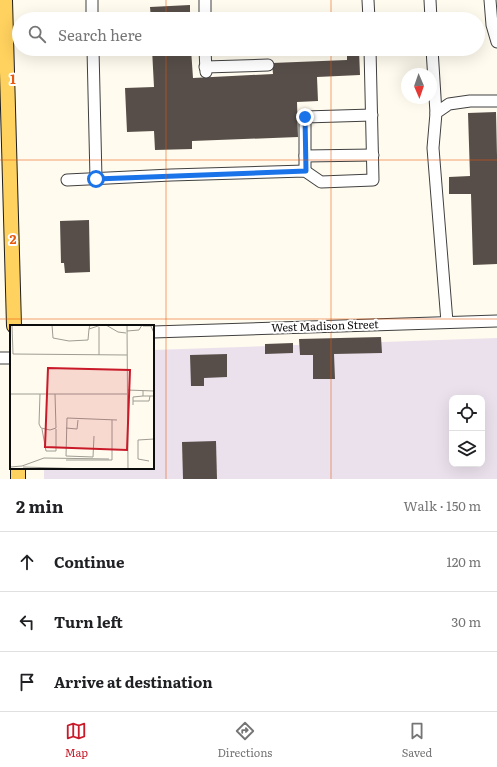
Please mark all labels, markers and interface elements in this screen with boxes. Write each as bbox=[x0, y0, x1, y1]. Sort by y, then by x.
search box bbox=[12, 12, 485, 56]
icon: search bbox=[26, 23, 48, 45]
text: Search here bbox=[58, 23, 142, 46]
north arrow bbox=[401, 68, 437, 104]
text: 1 bbox=[10, 69, 16, 88]
route end bbox=[296, 108, 314, 126]
route start bbox=[87, 170, 105, 188]
text: 2 bbox=[10, 229, 17, 248]
street label: West Madison Street bbox=[271, 315, 379, 335]
inset map bbox=[10, 325, 154, 469]
map controls bbox=[449, 395, 485, 467]
button: locate bbox=[449, 395, 485, 431]
button: layers bbox=[449, 431, 485, 467]
text: 2 min bbox=[16, 493, 64, 518]
text: Walk · 150 m bbox=[404, 496, 481, 515]
text: Continue bbox=[54, 550, 124, 573]
icon: ahead bbox=[16, 551, 38, 573]
text: 120 m bbox=[446, 552, 481, 571]
text: Turn left bbox=[54, 610, 123, 633]
icon: left bbox=[16, 611, 38, 633]
text: 30 m bbox=[451, 612, 481, 631]
text: Arrive at destination bbox=[54, 670, 213, 693]
icon: arrive bbox=[16, 671, 38, 693]
tab: Map bbox=[65, 720, 88, 760]
tab: Directions bbox=[217, 720, 272, 760]
tab: Saved bbox=[402, 720, 432, 760]

